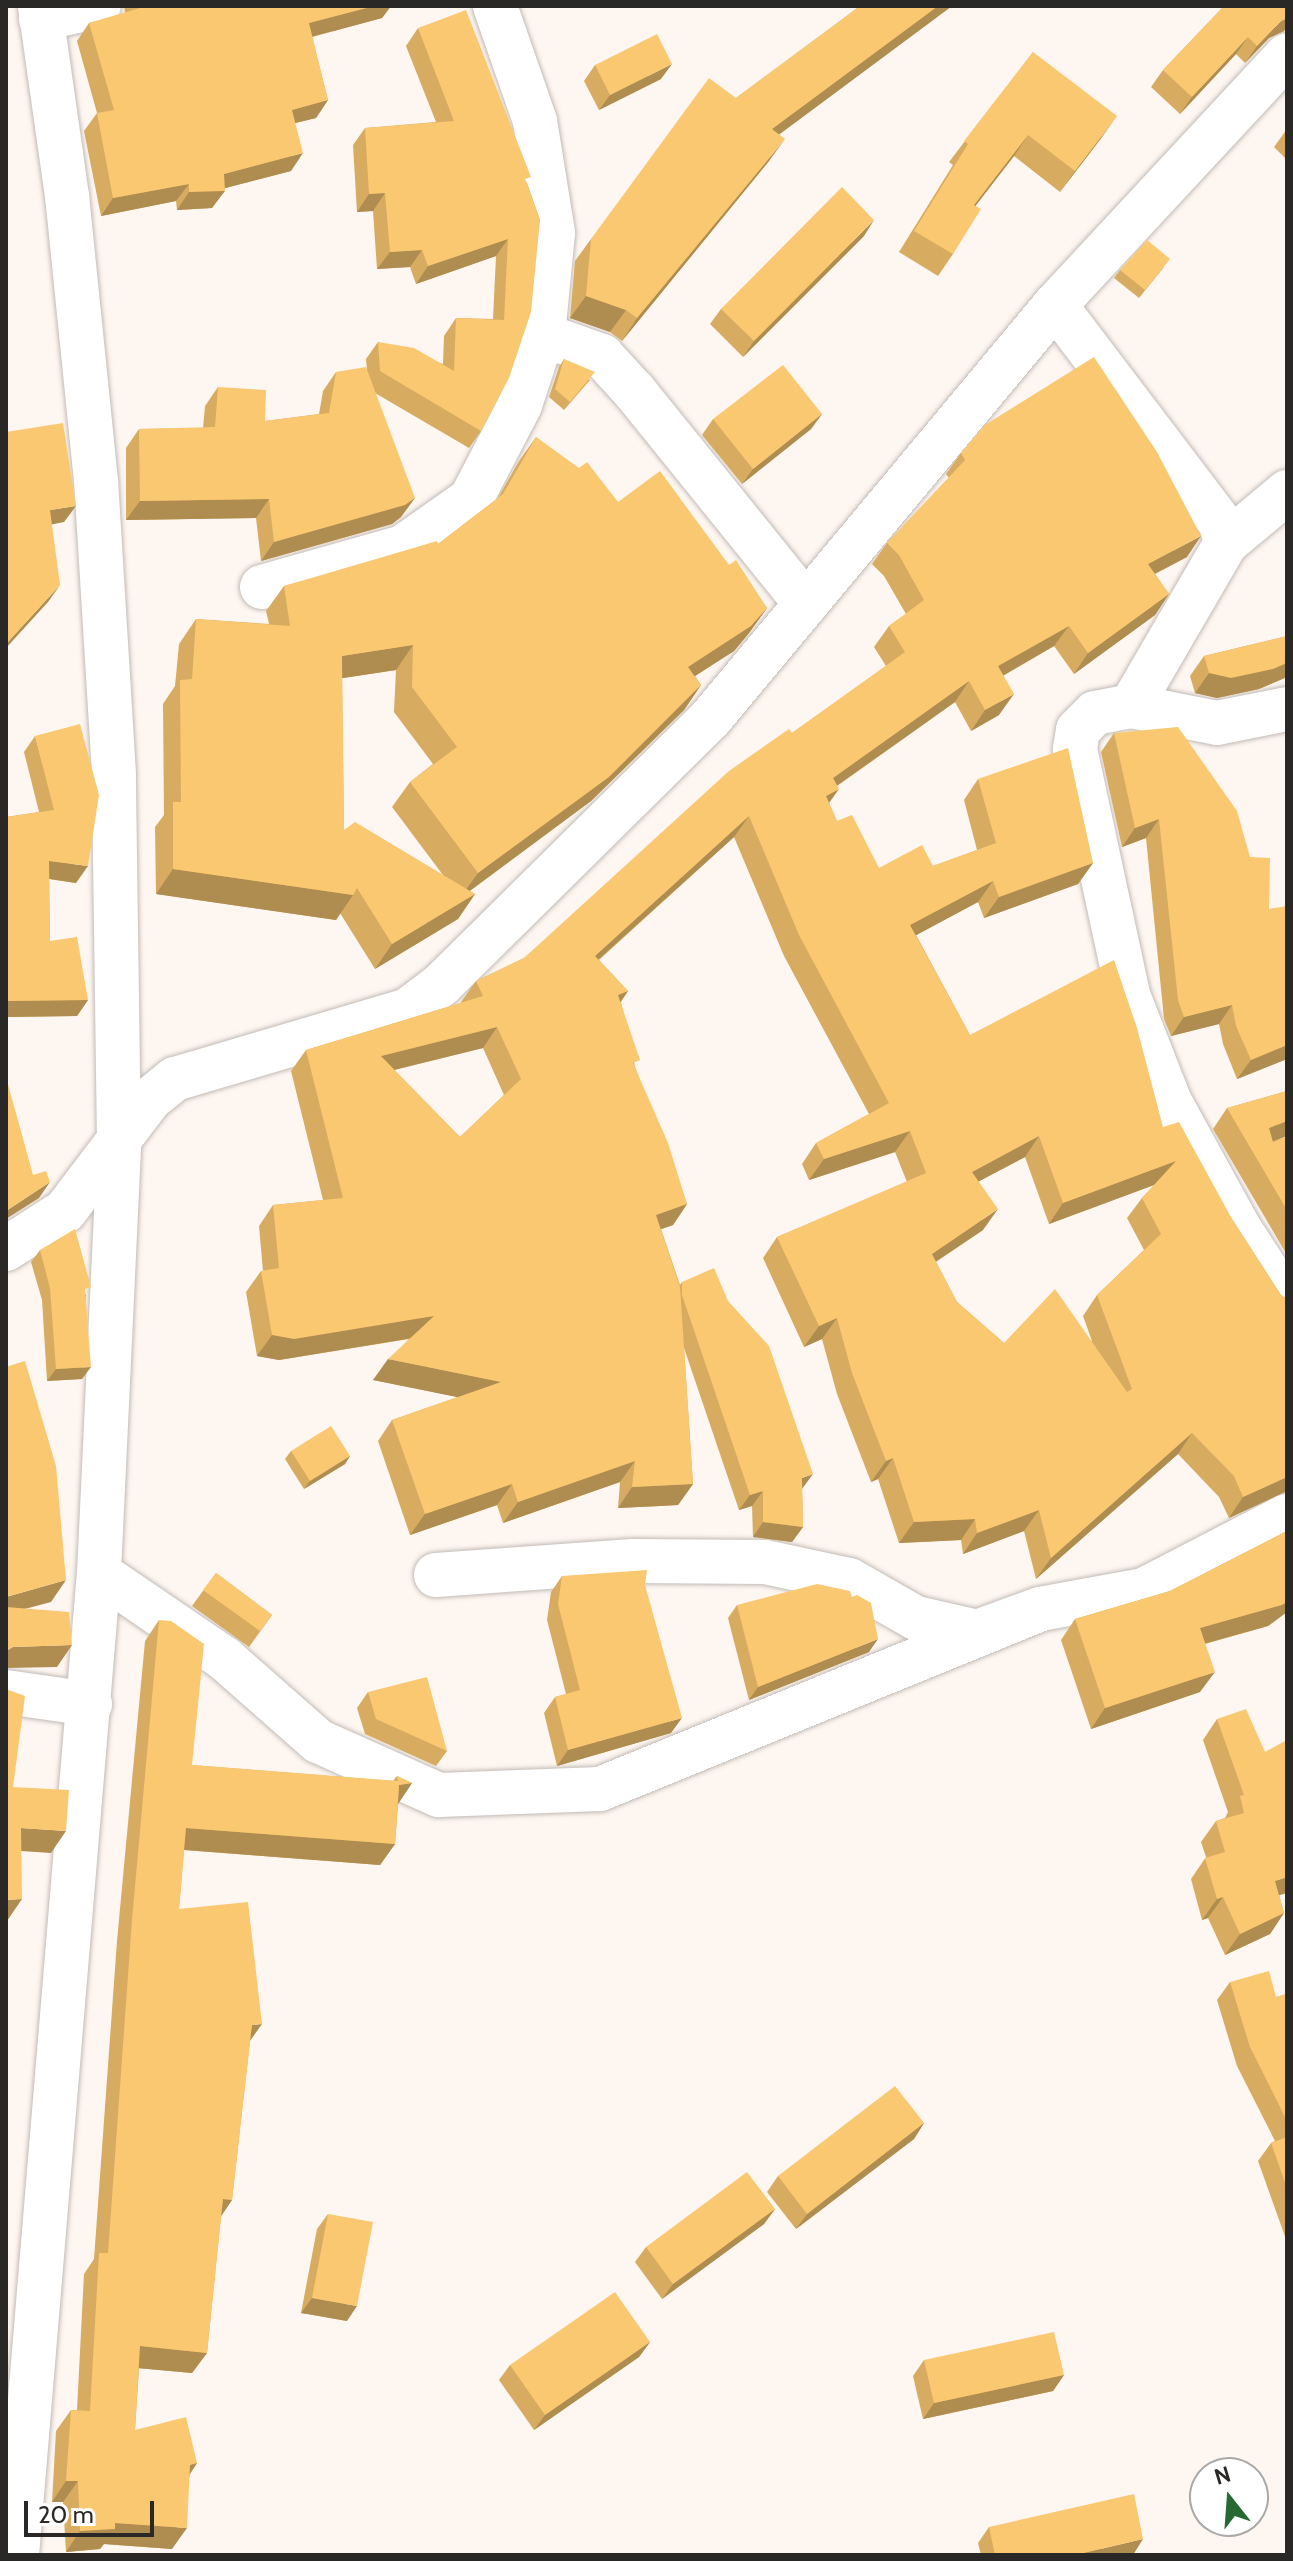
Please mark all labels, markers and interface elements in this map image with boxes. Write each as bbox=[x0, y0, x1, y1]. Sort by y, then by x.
north arrow bbox=[1189, 2457, 1269, 2537]
text: N bbox=[1211, 2460, 1234, 2491]
scale bar bbox=[28, 2485, 158, 2535]
text: 20 m bbox=[38, 2500, 94, 2529]

